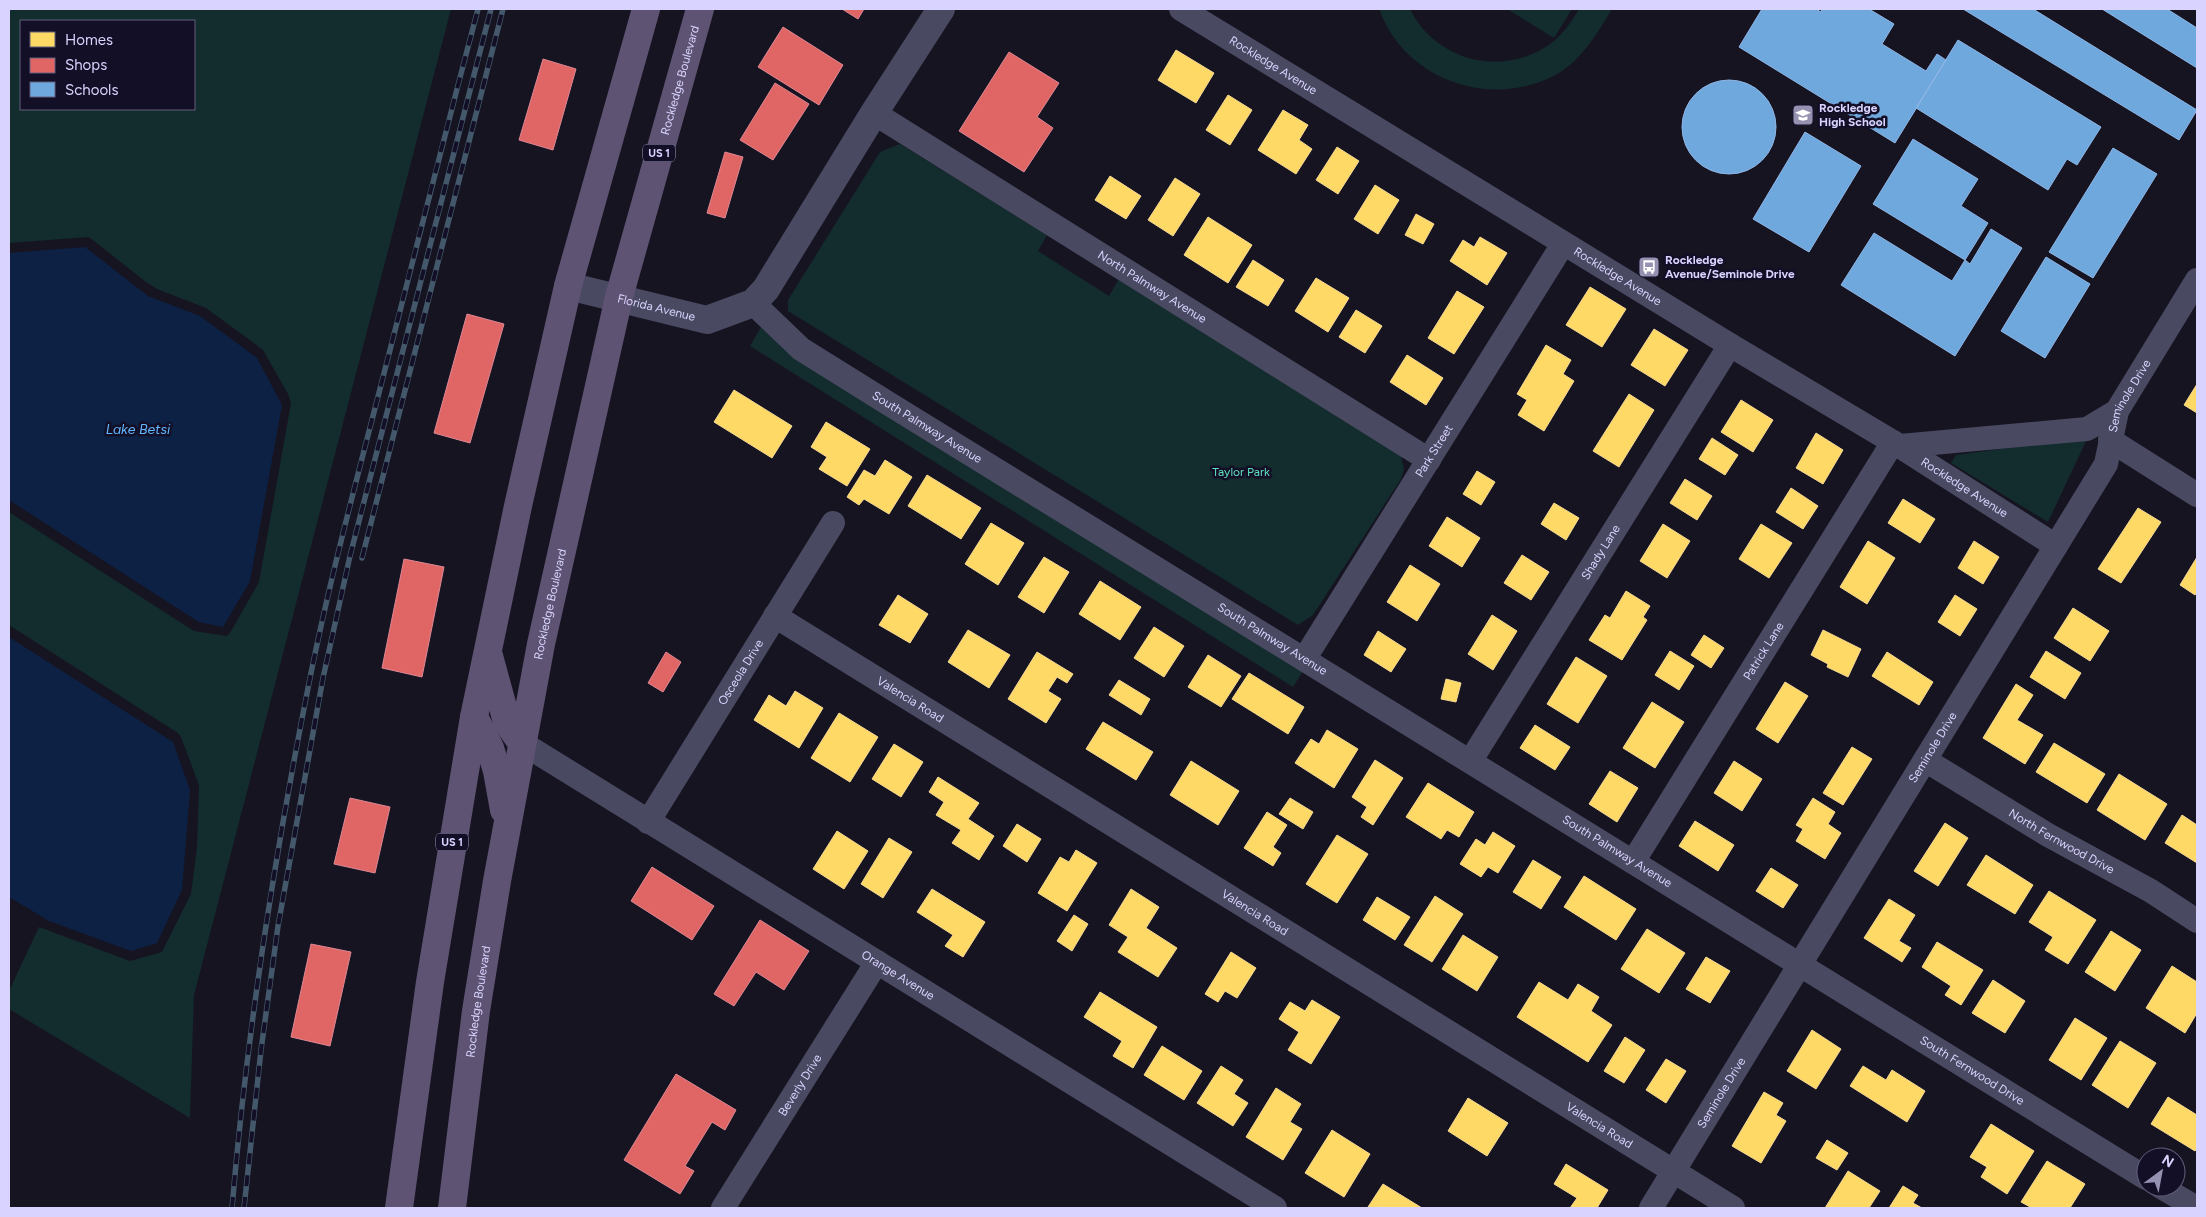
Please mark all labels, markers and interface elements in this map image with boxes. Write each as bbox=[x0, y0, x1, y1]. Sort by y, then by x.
legend bbox=[20, 20, 195, 110]
street label: Rockledge Boulevard bbox=[658, 24, 702, 137]
text: Homes bbox=[65, 31, 113, 49]
street label: Rockledge Avenue bbox=[1227, 33, 1320, 98]
text: Shops bbox=[65, 56, 107, 74]
text: Schools bbox=[65, 81, 118, 99]
place label: Rockledge High School bbox=[1819, 101, 1886, 129]
school or university icon: Rockledge High School bbox=[1791, 103, 1815, 127]
road number: US 1 bbox=[643, 144, 675, 162]
street label: Rockledge Avenue bbox=[1571, 244, 1664, 309]
street label: North Palmway Avenue bbox=[1095, 248, 1209, 326]
place label: Rockledge Avenue/Seminole Drive bbox=[1665, 253, 1795, 281]
bus stop icon: Rockledge Avenue/Seminole Drive bbox=[1637, 255, 1661, 279]
street label: Florida Avenue bbox=[616, 291, 697, 324]
street label: Seminole Drive bbox=[2106, 357, 2154, 434]
street label: South Palmway Avenue bbox=[870, 388, 985, 466]
water label: Lake Betsi bbox=[106, 421, 171, 438]
street label: Park Street bbox=[1412, 422, 1456, 480]
street label: Rockledge Avenue bbox=[1918, 455, 2011, 521]
park label: Taylor Park bbox=[1212, 465, 1270, 479]
street label: Shady Lane bbox=[1578, 522, 1623, 582]
street label: Rockledge Boulevard bbox=[531, 548, 569, 661]
street label: South Palmway Avenue bbox=[1215, 600, 1330, 678]
street label: Patrick Lane bbox=[1740, 619, 1787, 683]
street label: Osceola Drive bbox=[715, 637, 766, 708]
street label: Valencia Road bbox=[874, 674, 946, 725]
street label: Seminole Drive bbox=[1906, 709, 1960, 785]
street label: North Fernwood Drive bbox=[2006, 806, 2117, 877]
street label: South Palmway Avenue bbox=[1560, 812, 1675, 891]
road number: US 1 bbox=[436, 834, 468, 850]
street label: Valencia Road bbox=[1219, 887, 1291, 938]
street label: Rockledge Boulevard bbox=[463, 945, 493, 1058]
street label: Orange Avenue bbox=[859, 947, 938, 1003]
street label: South Fernwood Drive bbox=[1917, 1033, 2027, 1108]
street label: Beverly Drive bbox=[775, 1051, 825, 1119]
street label: Seminole Drive bbox=[1694, 1054, 1749, 1131]
street label: Valencia Road bbox=[1563, 1099, 1635, 1151]
north arrow bbox=[2136, 1147, 2186, 1197]
text: N bbox=[2159, 1151, 2177, 1171]

